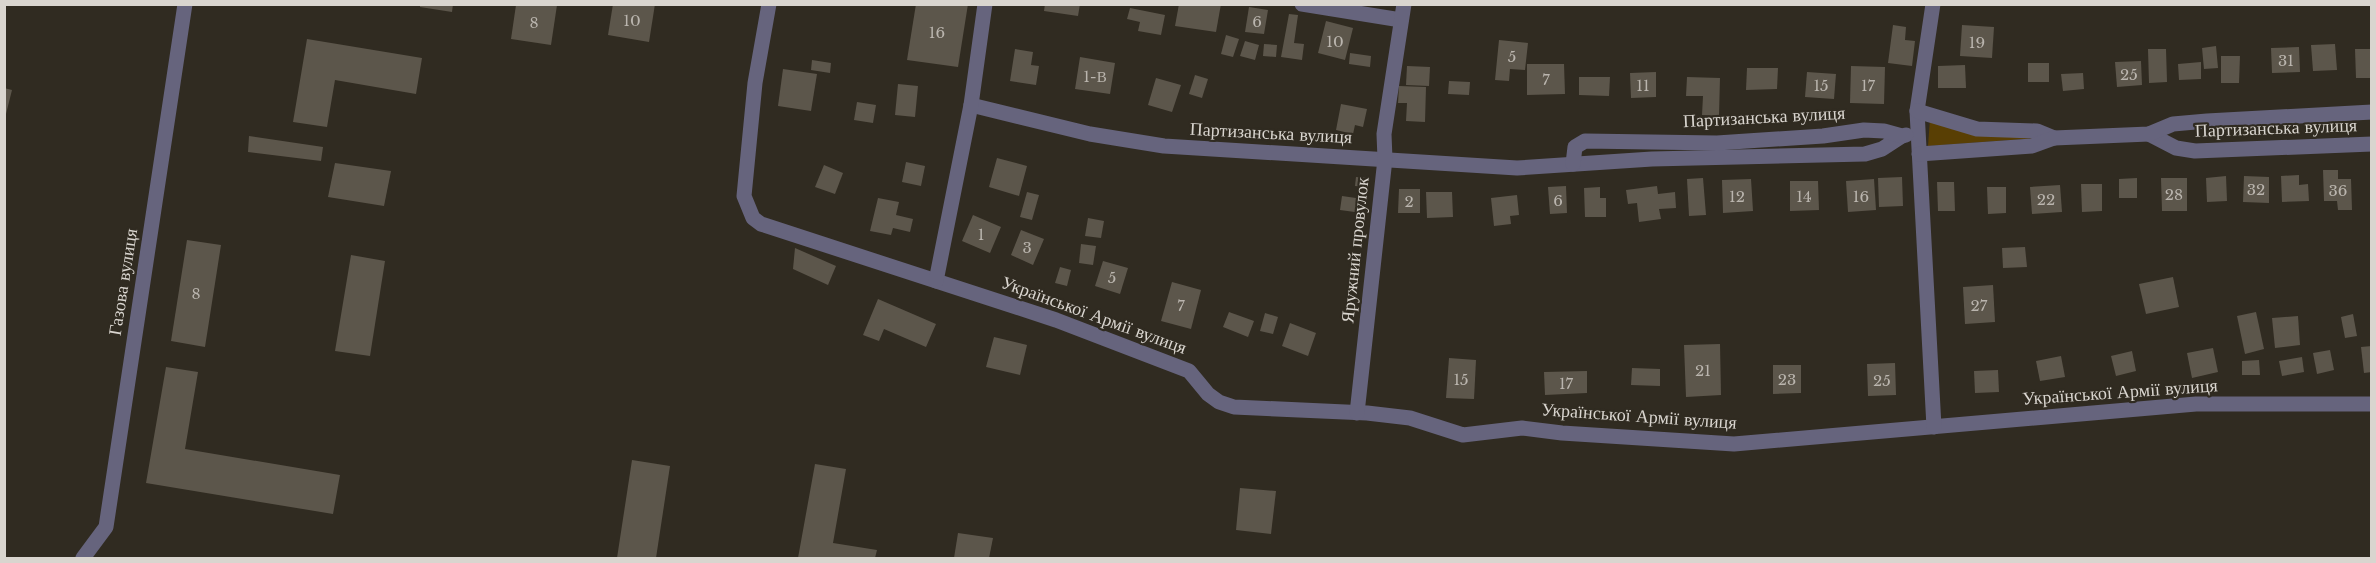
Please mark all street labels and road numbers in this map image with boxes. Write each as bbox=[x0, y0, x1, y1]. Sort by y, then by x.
street label: Партизанська вулиця bbox=[1682, 102, 1846, 132]
street label: Партизанська вулиця bbox=[2194, 114, 2358, 142]
street label: Партизанська вулиця bbox=[1189, 118, 1353, 148]
street label: Яружний провулок bbox=[1336, 176, 1374, 324]
street label: Газова вулиця bbox=[104, 227, 142, 337]
street label: Української Армії вулиця bbox=[998, 271, 1190, 359]
street label: Української Армії вулиця bbox=[2022, 374, 2218, 410]
street label: Української Армії вулиця bbox=[1541, 398, 1737, 434]

